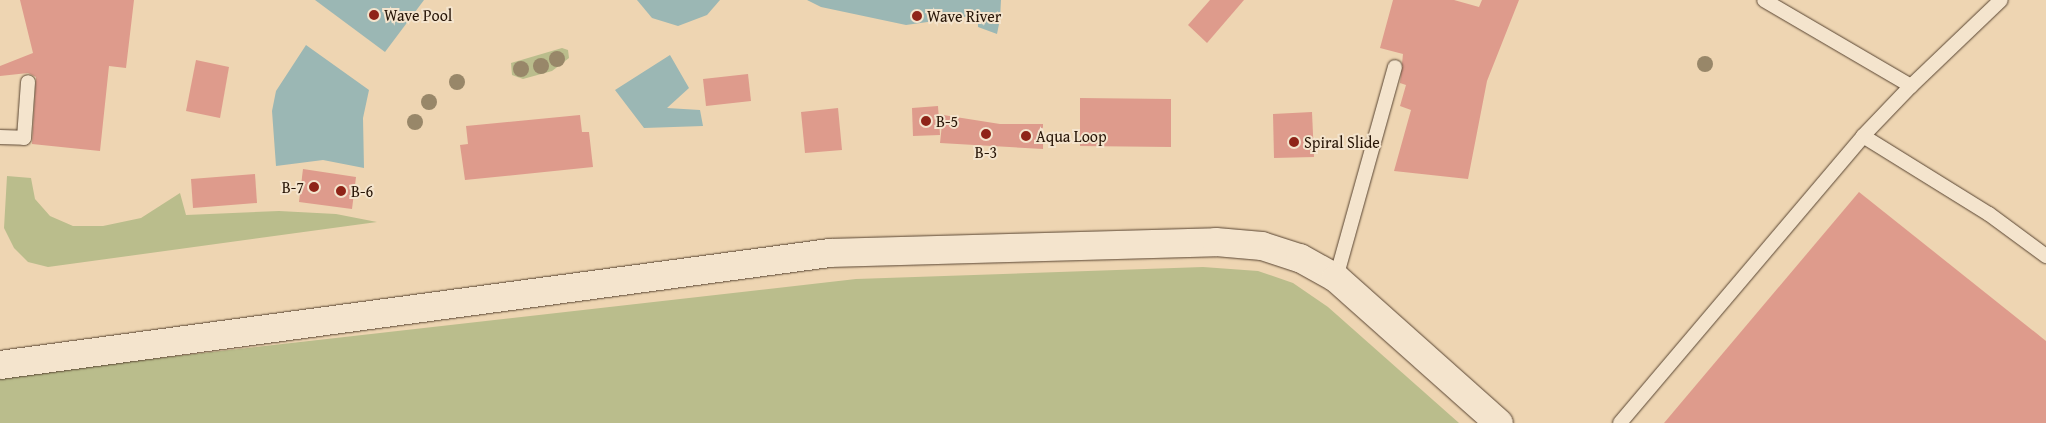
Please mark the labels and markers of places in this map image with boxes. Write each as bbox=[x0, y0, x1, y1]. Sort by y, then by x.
place label: Wave Pool bbox=[384, 5, 452, 25]
place label: Wave River bbox=[927, 6, 1001, 26]
marker: Wave Pool bbox=[368, 9, 380, 21]
marker: Wave River bbox=[911, 10, 923, 22]
place label: B-5 bbox=[936, 111, 958, 131]
marker: B-5 bbox=[920, 115, 932, 127]
place label: Aqua Loop bbox=[1036, 126, 1107, 146]
marker: B-3 bbox=[980, 128, 992, 140]
marker: Aqua Loop bbox=[1020, 130, 1032, 142]
place label: Spiral Slide bbox=[1304, 132, 1380, 152]
marker: Spiral Slide bbox=[1288, 136, 1300, 148]
place label: B-3 bbox=[975, 142, 997, 162]
place label: B-7 bbox=[282, 177, 304, 197]
marker: B-7 bbox=[308, 181, 320, 193]
place label: B-6 bbox=[351, 181, 373, 201]
marker: B-6 bbox=[335, 185, 347, 197]

